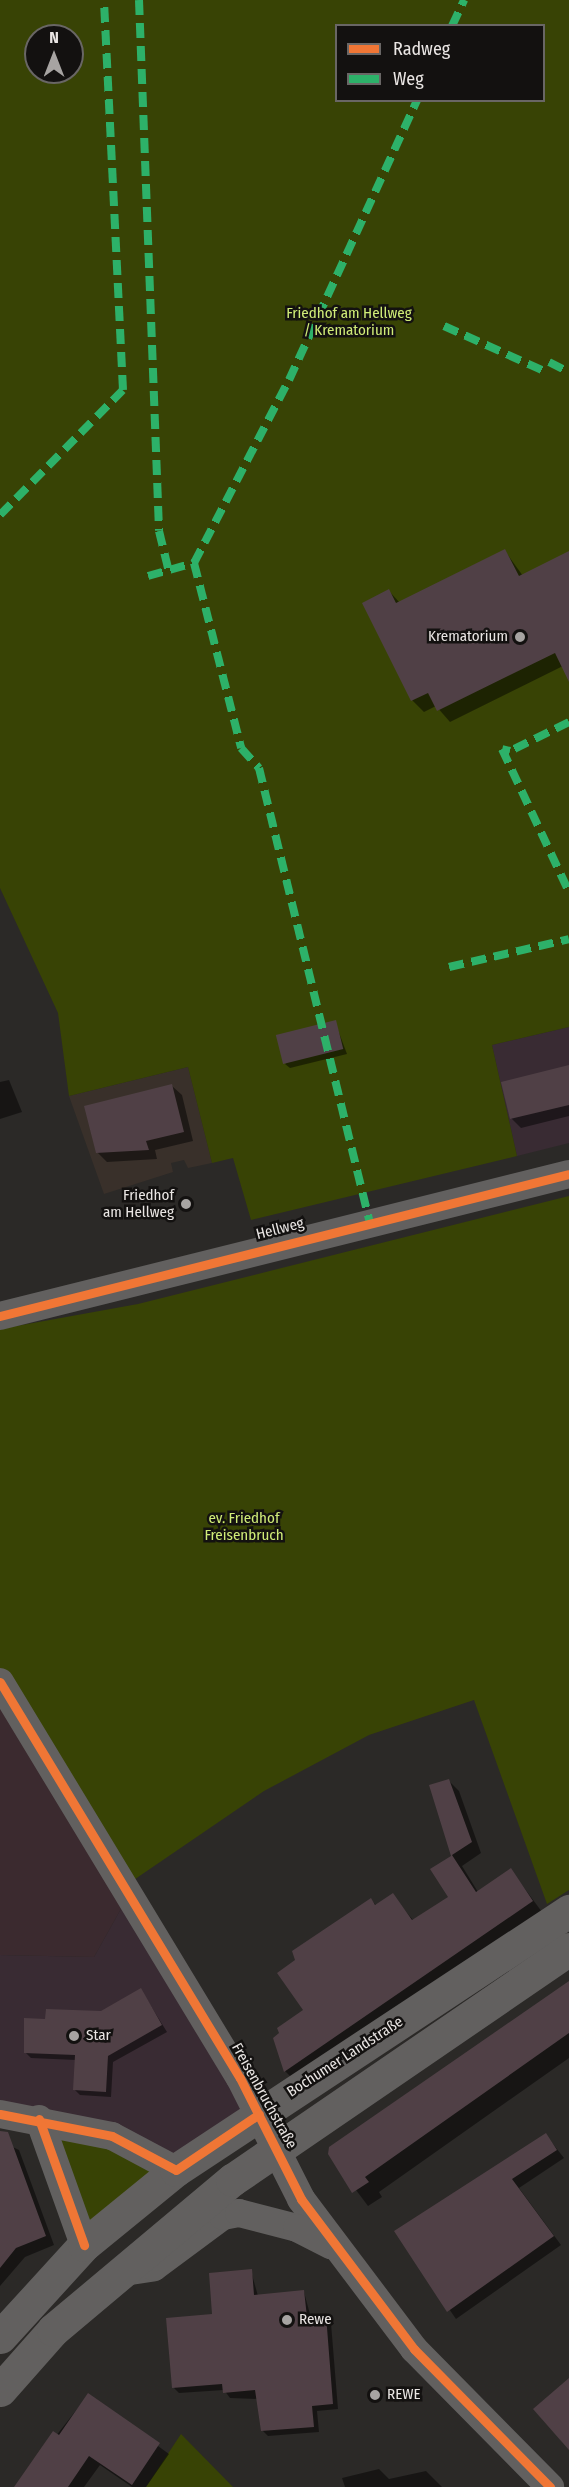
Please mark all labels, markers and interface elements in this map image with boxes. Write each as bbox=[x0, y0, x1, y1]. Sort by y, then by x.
north arrow bbox=[24, 24, 84, 84]
legend bbox=[335, 24, 545, 102]
text: N bbox=[49, 28, 59, 47]
text: Radweg bbox=[393, 38, 450, 60]
text: Weg bbox=[393, 68, 424, 90]
park label: Friedhof am Hellweg / Krematorium bbox=[286, 304, 412, 339]
place label: Krematorium bbox=[428, 628, 508, 646]
marker: Krematorium bbox=[513, 630, 527, 644]
place label: Friedhof am Hellweg bbox=[103, 1186, 174, 1221]
marker: Friedhof am Hellweg bbox=[179, 1197, 193, 1211]
street label: Hellweg bbox=[254, 1214, 306, 1244]
park label: ev. Friedhof Freisenbruch bbox=[204, 1509, 284, 1544]
street label: Bochumer Landstraße bbox=[284, 2013, 406, 2101]
place label: Star bbox=[86, 2027, 111, 2045]
marker: Star bbox=[67, 2029, 81, 2043]
street label: Freisenbruchstraße bbox=[228, 2040, 300, 2152]
place label: Rewe bbox=[299, 2311, 332, 2329]
marker: Rewe bbox=[280, 2313, 294, 2327]
place label: REWE bbox=[387, 2386, 420, 2404]
marker: REWE bbox=[368, 2388, 382, 2402]

